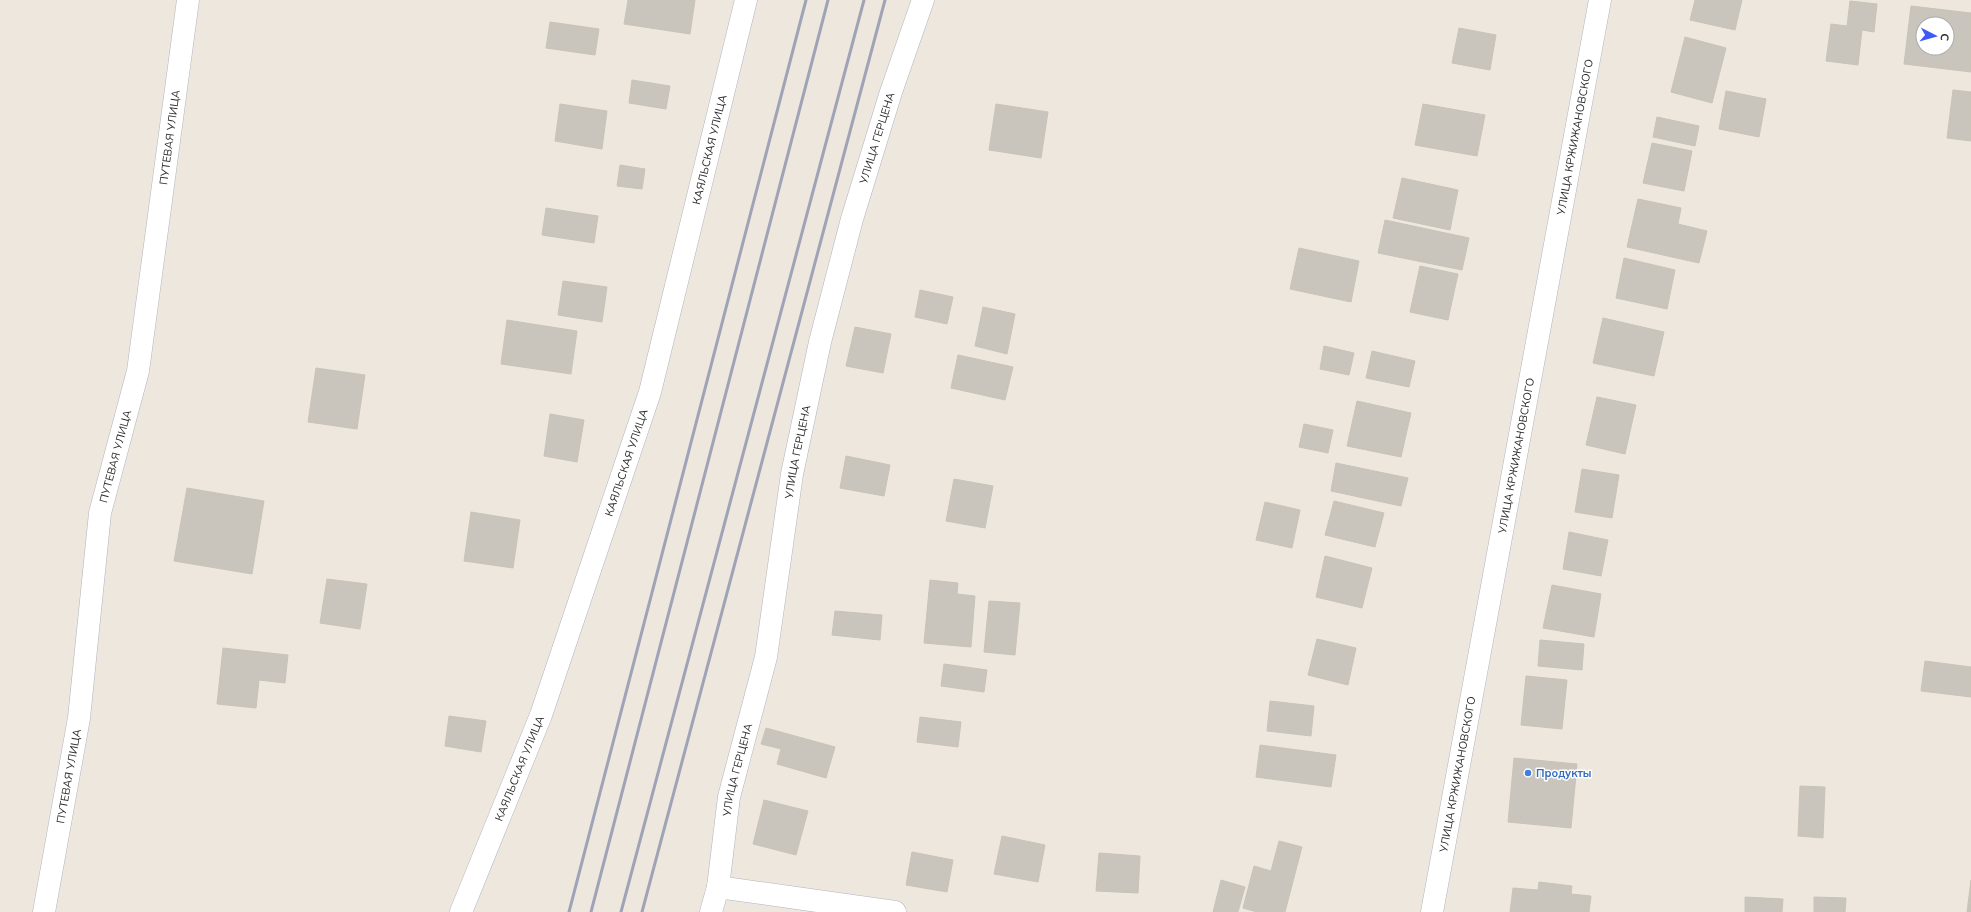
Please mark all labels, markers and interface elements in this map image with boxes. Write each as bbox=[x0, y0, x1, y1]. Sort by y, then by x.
north arrow bbox=[1915, 16, 1955, 56]
text: С bbox=[1938, 33, 1952, 42]
street label: УЛИЦА КРЖИЖАНОВСКОГО bbox=[1553, 58, 1596, 217]
street label: ПУТЕВАЯ УЛИЦА bbox=[156, 89, 183, 186]
street label: УЛИЦА ГЕРЦЕНА bbox=[856, 90, 898, 187]
street label: КАЯЛЬСКАЯ УЛИЦА bbox=[689, 93, 730, 206]
street label: УЛИЦА КРЖИЖАНОВСКОГО bbox=[1495, 377, 1537, 536]
street label: УЛИЦА ГЕРЦЕНА bbox=[781, 404, 813, 501]
street label: КАЯЛЬСКАЯ УЛИЦА bbox=[602, 407, 651, 518]
street label: ПУТЕВАЯ УЛИЦА bbox=[96, 408, 134, 504]
street label: УЛИЦА КРЖИЖАНОВСКОГО bbox=[1436, 695, 1479, 854]
street label: КАЯЛЬСКАЯ УЛИЦА bbox=[492, 714, 547, 823]
street label: УЛИЦА ГЕРЦЕНА bbox=[720, 722, 755, 818]
street label: ПУТЕВАЯ УЛИЦА bbox=[53, 728, 84, 824]
place label: Продукты bbox=[1536, 766, 1592, 780]
marker: Продукты bbox=[1523, 768, 1533, 778]

